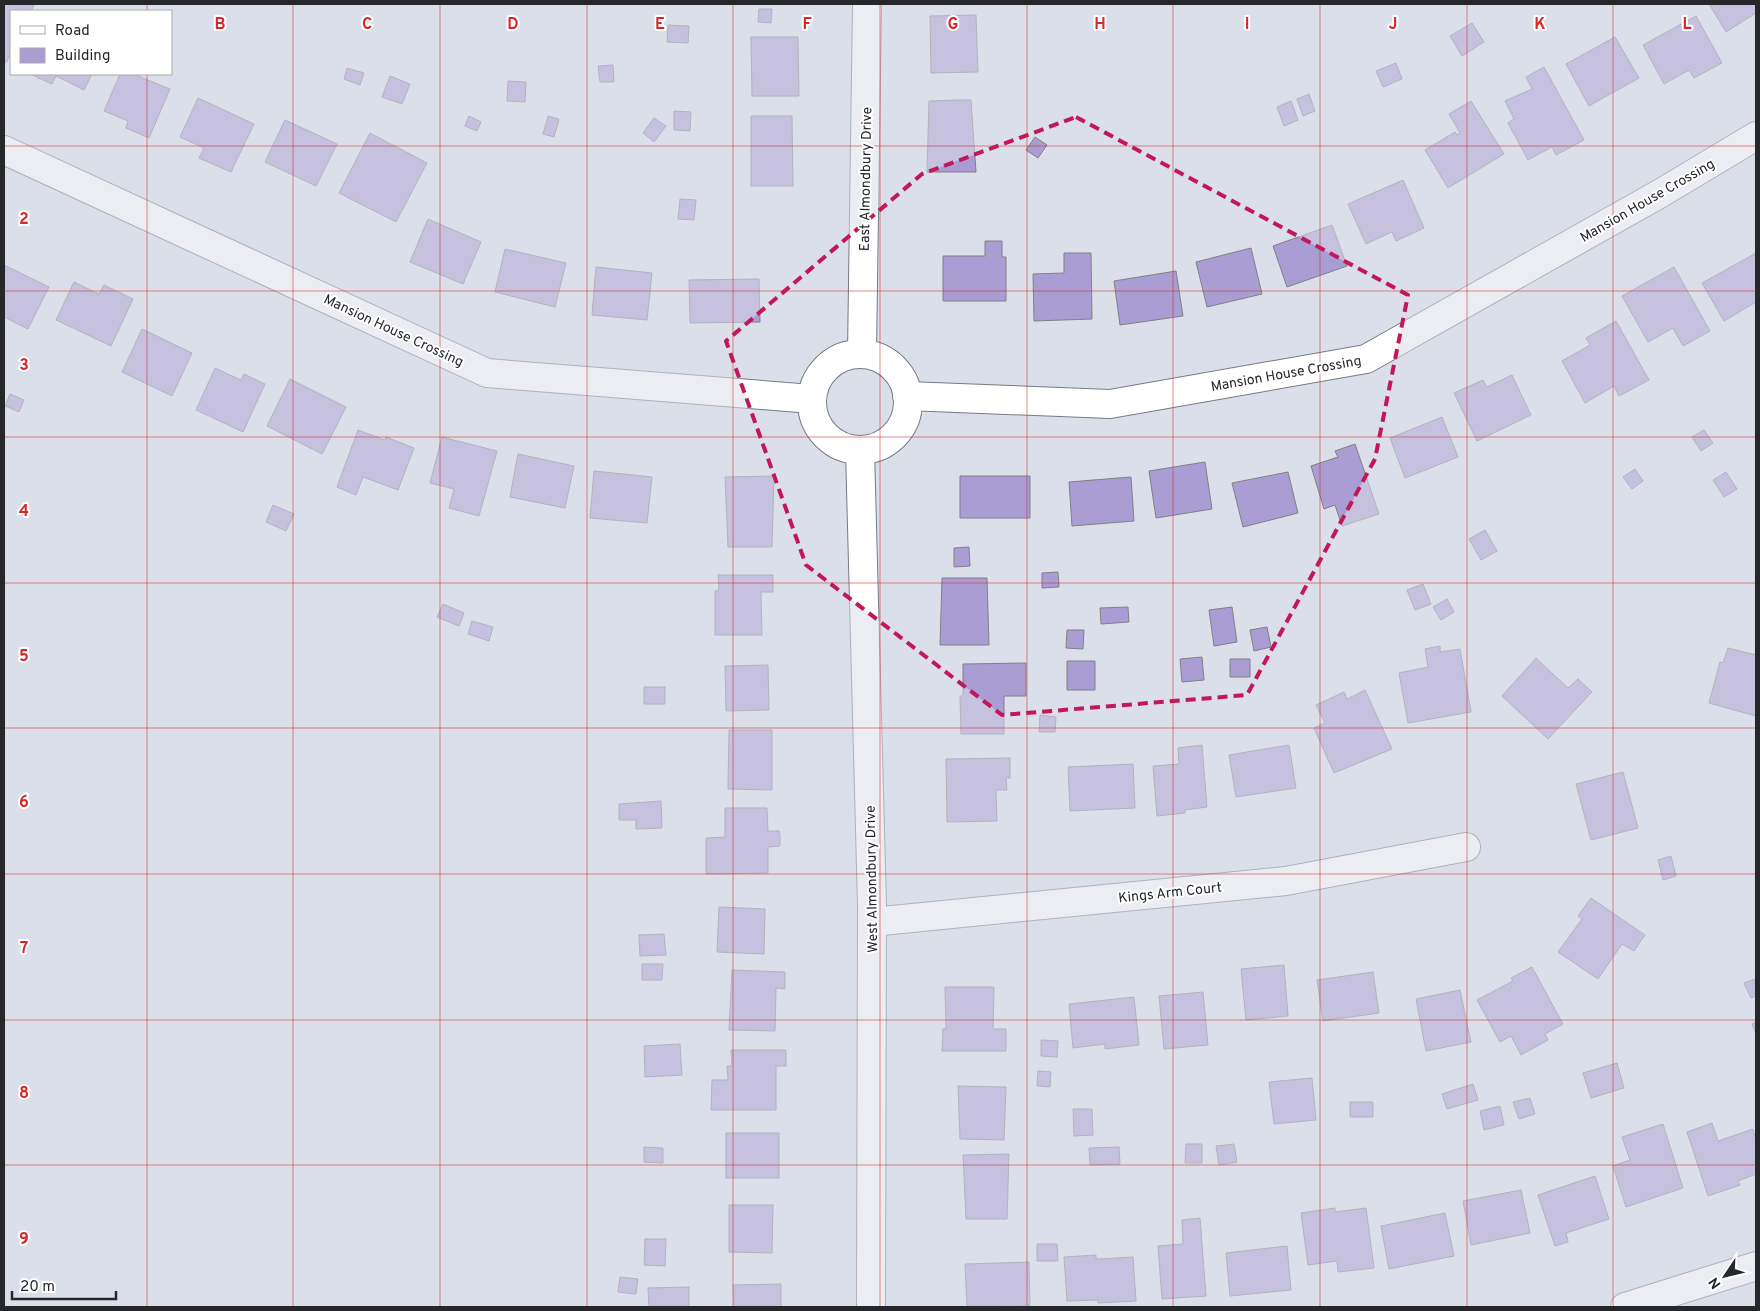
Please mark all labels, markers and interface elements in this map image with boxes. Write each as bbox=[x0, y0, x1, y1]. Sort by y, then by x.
legend bbox=[10, 10, 172, 75]
text: B bbox=[214, 15, 226, 35]
text: C bbox=[362, 15, 372, 35]
text: D bbox=[507, 15, 519, 35]
text: E bbox=[655, 15, 665, 35]
text: F bbox=[802, 15, 812, 35]
text: G bbox=[948, 15, 958, 35]
text: H bbox=[1094, 15, 1106, 35]
text: I bbox=[1245, 15, 1249, 35]
text: J bbox=[1389, 15, 1397, 35]
text: K bbox=[1534, 15, 1546, 35]
text: L bbox=[1682, 15, 1692, 35]
text: Road bbox=[55, 22, 90, 41]
text: Building bbox=[55, 47, 110, 66]
street label: East Almondbury Drive bbox=[857, 107, 876, 251]
street label: Mansion House Crossing bbox=[1577, 156, 1718, 247]
text: 2 bbox=[19, 210, 29, 230]
street label: Mansion House Crossing bbox=[321, 291, 466, 371]
street label: Mansion House Crossing bbox=[1210, 353, 1363, 396]
text: 3 bbox=[19, 356, 29, 376]
text: 4 bbox=[19, 502, 29, 522]
text: 5 bbox=[19, 647, 29, 667]
text: 6 bbox=[19, 793, 29, 813]
street label: West Almondbury Drive bbox=[863, 805, 882, 953]
street label: Kings Arm Court bbox=[1118, 880, 1223, 907]
text: 7 bbox=[20, 939, 28, 959]
text: 8 bbox=[19, 1084, 29, 1104]
text: 9 bbox=[19, 1230, 29, 1250]
north arrow bbox=[1700, 1251, 1750, 1301]
scale bar bbox=[12, 1268, 116, 1300]
text: N bbox=[1706, 1274, 1725, 1292]
text: 20 m bbox=[20, 1278, 55, 1297]

